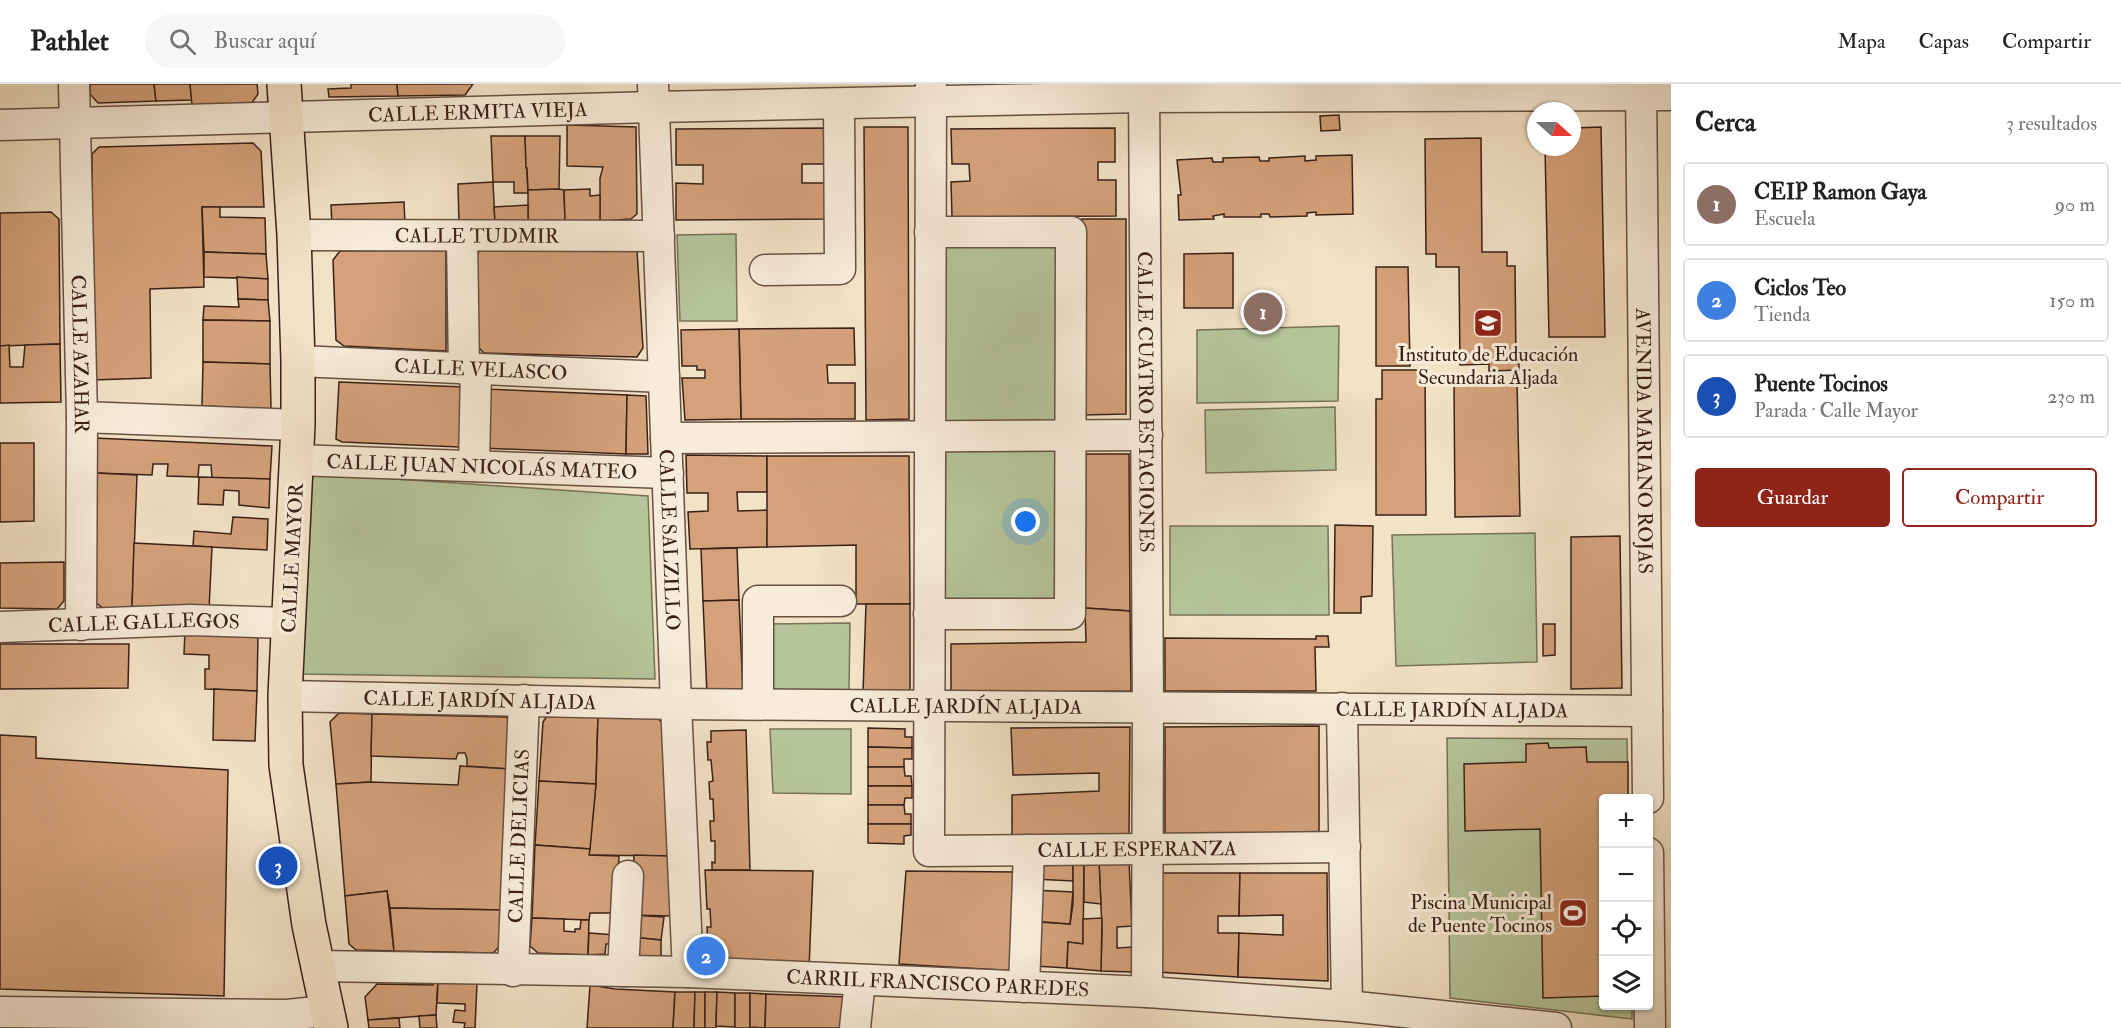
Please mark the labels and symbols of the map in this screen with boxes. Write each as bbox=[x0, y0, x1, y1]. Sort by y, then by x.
street label: CALLE ERMITA VIEJA bbox=[368, 97, 588, 128]
north arrow bbox=[1527, 102, 1581, 156]
street label: CALLE TUDMIR bbox=[395, 223, 560, 249]
street label: CALLE CUATRO ESTACIONES bbox=[1132, 251, 1159, 553]
street label: CALLE AZAHAR bbox=[66, 274, 94, 434]
pin: 1 bbox=[1244, 290, 1282, 334]
school or university icon: Instituto de Educación Secundaria Aljada bbox=[1472, 307, 1504, 339]
street label: AVENIDA MARIANO ROJAS bbox=[1630, 307, 1658, 574]
place label: Instituto de Educación Secundaria Aljada bbox=[1398, 342, 1578, 390]
street label: CALLE VELASCO bbox=[394, 353, 568, 386]
street label: CALLE SALZILLO bbox=[654, 448, 685, 631]
street label: CALLE JUAN NICOLÁS MATEO bbox=[326, 449, 638, 485]
street label: CALLE MAYOR bbox=[276, 482, 309, 634]
your location bbox=[1011, 507, 1040, 536]
street label: CALLE GALLEGOS bbox=[47, 608, 240, 638]
street label: CALLE JARDÍN ALJADA bbox=[363, 686, 597, 715]
street label: CALLE JARDÍN ALJADA bbox=[849, 693, 1083, 720]
street label: CALLE JARDÍN ALJADA bbox=[1335, 697, 1569, 723]
street label: CALLE DELICIAS bbox=[503, 748, 535, 924]
street label: CALLE ESPERANZA bbox=[1037, 836, 1237, 863]
pin: 3 bbox=[258, 844, 298, 888]
place label: Piscina Municipal de Puente Tocinos bbox=[1408, 890, 1552, 938]
sports icon: Piscina Municipal de Puente Tocinos bbox=[1557, 897, 1589, 929]
pin: 2 bbox=[686, 934, 726, 978]
street label: CARRIL FRANCISCO PAREDES bbox=[786, 964, 1090, 1002]

